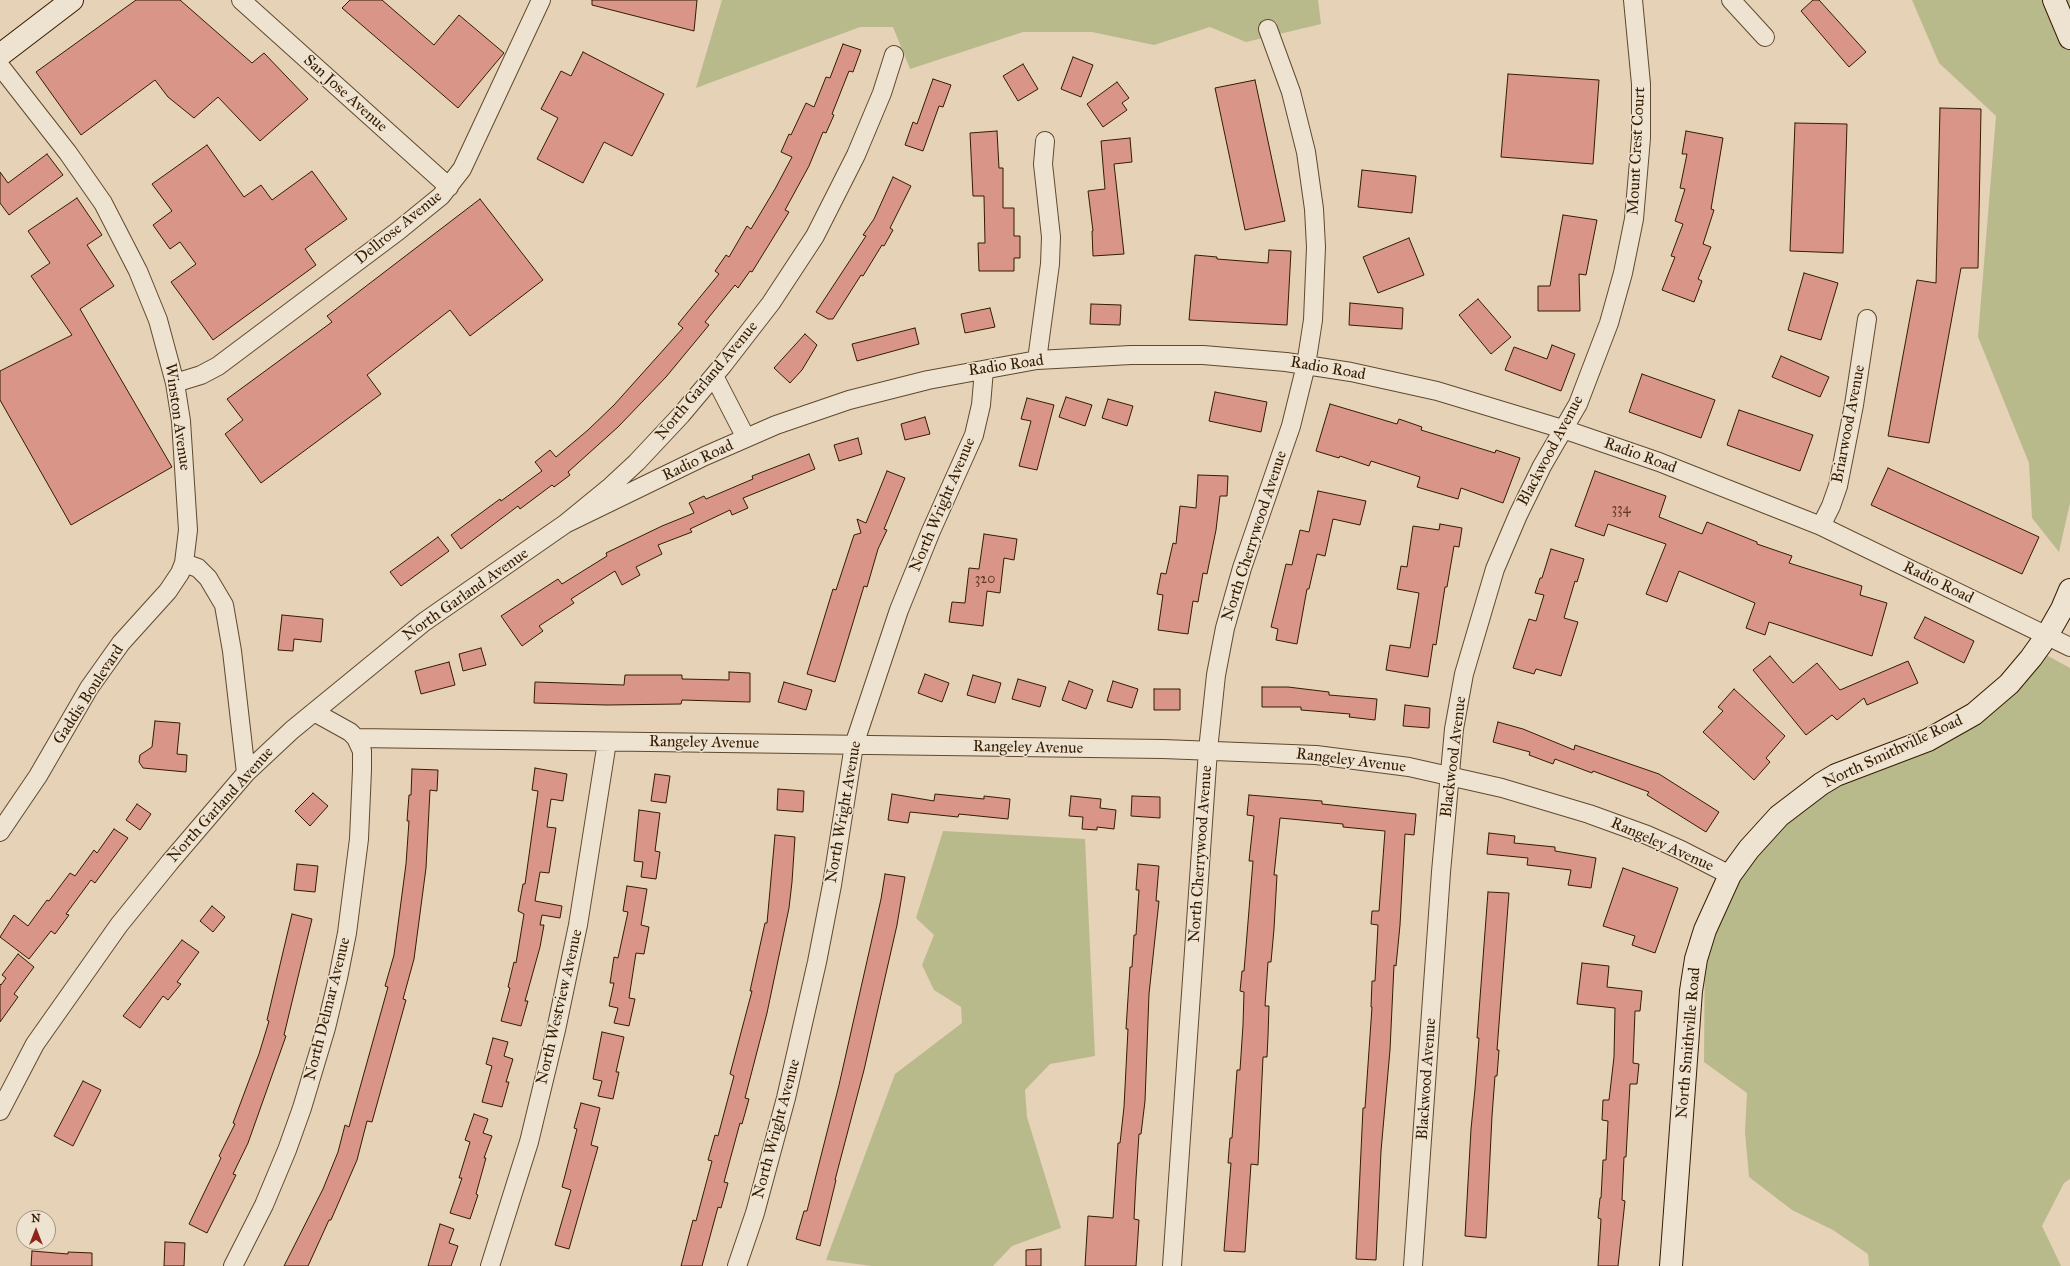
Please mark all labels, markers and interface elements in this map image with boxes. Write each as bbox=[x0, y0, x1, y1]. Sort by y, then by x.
street label: San Jose Avenue bbox=[299, 51, 391, 137]
street label: Mount Crest Court bbox=[1624, 86, 1650, 216]
street label: Dellrose Avenue bbox=[352, 187, 446, 269]
street label: North Garland Avenue bbox=[652, 318, 762, 444]
street label: Radio Road bbox=[967, 351, 1045, 381]
street label: Radio Road bbox=[1289, 353, 1367, 385]
street label: Winston Avenue bbox=[160, 362, 194, 472]
street label: Briarwood Avenue bbox=[1828, 363, 1870, 485]
street label: Blackwood Avenue bbox=[1514, 393, 1588, 509]
street label: Radio Road bbox=[1601, 434, 1679, 478]
street label: North Wright Avenue bbox=[906, 435, 980, 575]
street label: Radio Road bbox=[659, 436, 737, 486]
street label: North Cherrywood Avenue bbox=[1218, 449, 1292, 623]
house number: 334 bbox=[1612, 502, 1630, 518]
street label: North Garland Avenue bbox=[399, 544, 533, 646]
street label: Radio Road bbox=[1900, 558, 1976, 608]
house number: 320 bbox=[975, 572, 995, 588]
street label: Gaddis Boulevard bbox=[50, 642, 128, 748]
street label: Blackwood Avenue bbox=[1437, 695, 1471, 819]
street label: North Smithville Road bbox=[1820, 711, 1966, 793]
street label: Rangeley Avenue bbox=[649, 732, 759, 754]
street label: Rangeley Avenue bbox=[973, 737, 1083, 759]
street label: North Wright Avenue bbox=[822, 740, 866, 884]
street label: North Garland Avenue bbox=[164, 743, 278, 867]
street label: Rangeley Avenue bbox=[1295, 745, 1407, 777]
street label: North Cherrywood Avenue bbox=[1185, 765, 1217, 943]
street label: Rangeley Avenue bbox=[1608, 814, 1716, 876]
street label: North Westview Avenue bbox=[533, 927, 587, 1087]
street label: North Delmar Avenue bbox=[301, 935, 355, 1083]
street label: North Smithville Road bbox=[1673, 967, 1705, 1119]
street label: Blackwood Avenue bbox=[1413, 1017, 1441, 1141]
street label: North Wright Avenue bbox=[749, 1057, 805, 1201]
north arrow bbox=[16, 1210, 56, 1250]
text: N bbox=[31, 1212, 41, 1225]

